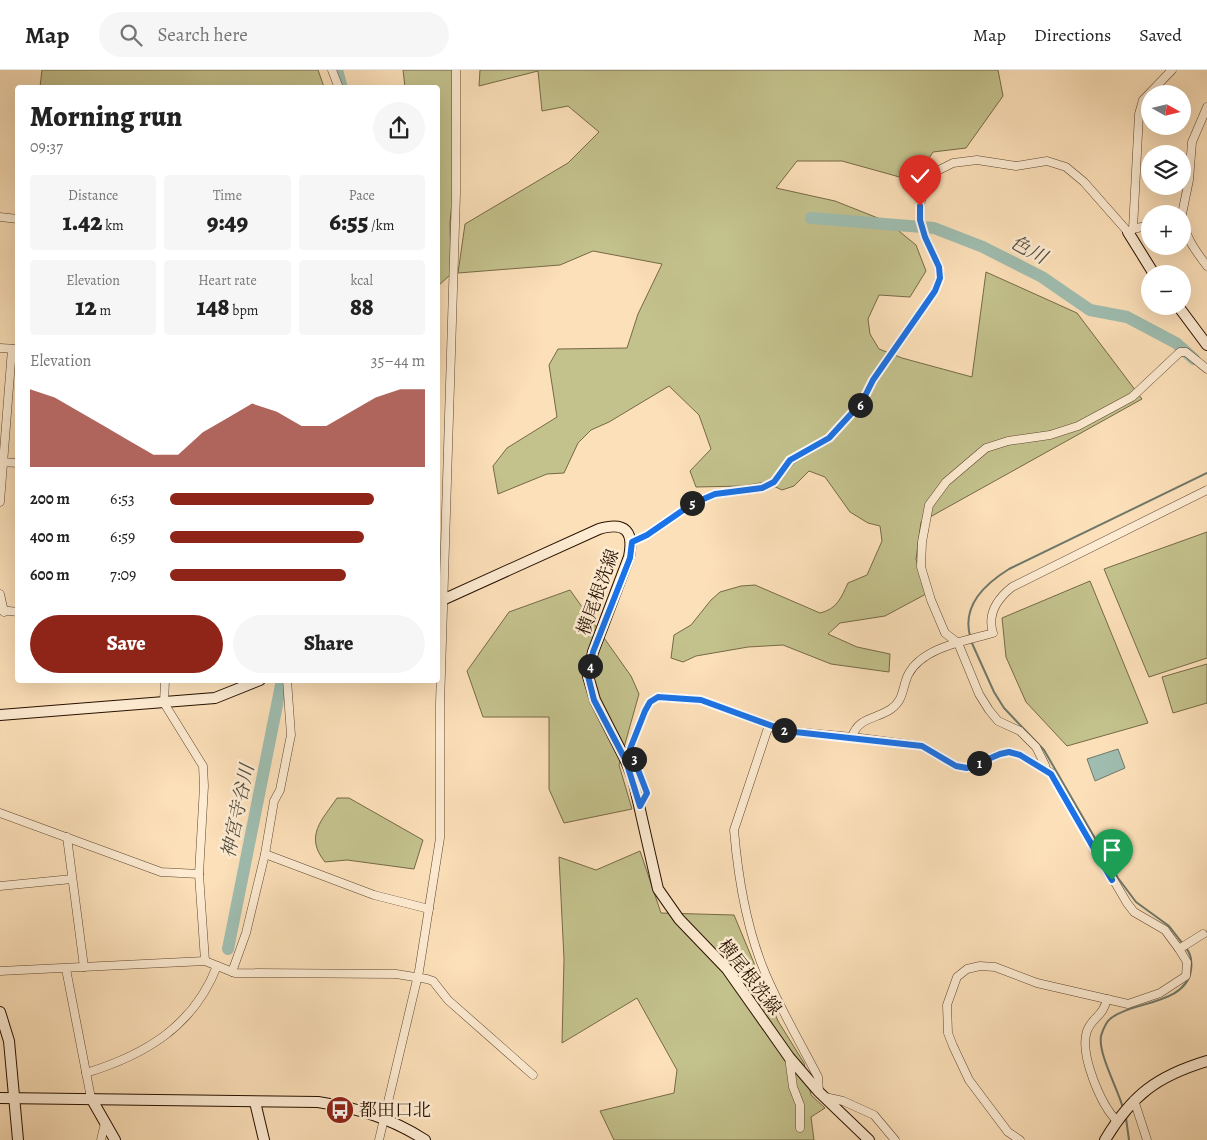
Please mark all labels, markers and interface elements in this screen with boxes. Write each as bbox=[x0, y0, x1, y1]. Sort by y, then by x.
search box bbox=[99, 12, 449, 57]
text: Map bbox=[25, 19, 69, 51]
icon: search bbox=[117, 21, 145, 49]
text: Search here bbox=[157, 22, 248, 48]
text: Map bbox=[973, 23, 1006, 47]
text: Directions bbox=[1034, 23, 1111, 47]
text: Saved bbox=[1139, 23, 1182, 47]
north arrow bbox=[1141, 85, 1191, 135]
map controls bbox=[1141, 85, 1191, 315]
text: Morning run bbox=[30, 98, 182, 136]
button: share bbox=[373, 102, 425, 154]
text: 09:37 bbox=[30, 136, 63, 158]
button: layers bbox=[1141, 145, 1191, 195]
pin bbox=[899, 155, 941, 206]
icon: check bbox=[906, 162, 934, 190]
text: Distance bbox=[68, 186, 118, 205]
text: Time bbox=[213, 186, 242, 205]
text: Pace bbox=[349, 186, 375, 205]
text: 1.42 bbox=[63, 205, 102, 239]
text: 9:49 bbox=[207, 205, 248, 239]
text: 6:55 bbox=[329, 205, 368, 239]
button: + bbox=[1141, 205, 1191, 255]
text: km bbox=[102, 216, 124, 235]
text: /km bbox=[368, 216, 394, 235]
water label: 色川 bbox=[1006, 229, 1053, 271]
button: − bbox=[1141, 265, 1191, 315]
text: Elevation bbox=[66, 271, 120, 290]
text: Heart rate bbox=[198, 271, 257, 290]
text: kcal bbox=[351, 271, 373, 290]
text: 12 bbox=[75, 290, 97, 324]
text: 148 bbox=[196, 290, 230, 324]
text: 88 bbox=[350, 290, 374, 324]
text: m bbox=[97, 301, 111, 320]
text: bpm bbox=[230, 301, 258, 320]
text: Elevation bbox=[30, 350, 91, 372]
text: 35–44 m bbox=[371, 350, 425, 372]
pin: 6 bbox=[848, 392, 872, 418]
text: 6 bbox=[857, 396, 864, 415]
text: 200 m bbox=[30, 488, 70, 510]
text: 6:53 bbox=[110, 488, 135, 510]
pin: 5 bbox=[680, 490, 704, 516]
text: 5 bbox=[690, 494, 695, 513]
text: 400 m bbox=[30, 526, 70, 548]
text: 6:59 bbox=[110, 526, 135, 548]
street label: 横尾根洗線 bbox=[571, 546, 625, 638]
text: 600 m bbox=[30, 564, 70, 586]
text: 7:09 bbox=[110, 564, 136, 586]
button: Save bbox=[30, 615, 223, 673]
button: Share bbox=[233, 615, 425, 673]
pin: 4 bbox=[578, 654, 602, 678]
text: 4 bbox=[587, 657, 594, 676]
pin: 2 bbox=[772, 718, 796, 742]
text: 2 bbox=[781, 721, 788, 740]
pin: 3 bbox=[622, 746, 646, 772]
text: 3 bbox=[631, 750, 638, 769]
pin: 1 bbox=[966, 750, 992, 776]
text: 1 bbox=[977, 754, 982, 773]
water label: 神宮寺谷川 bbox=[215, 760, 261, 860]
pin bbox=[1091, 829, 1133, 880]
icon: arrive bbox=[1098, 836, 1126, 864]
street label: 横尾根洗線 bbox=[713, 934, 787, 1020]
bus stop icon: 都田口北 bbox=[325, 1095, 355, 1125]
place label: 都田口北 bbox=[359, 1098, 431, 1122]

